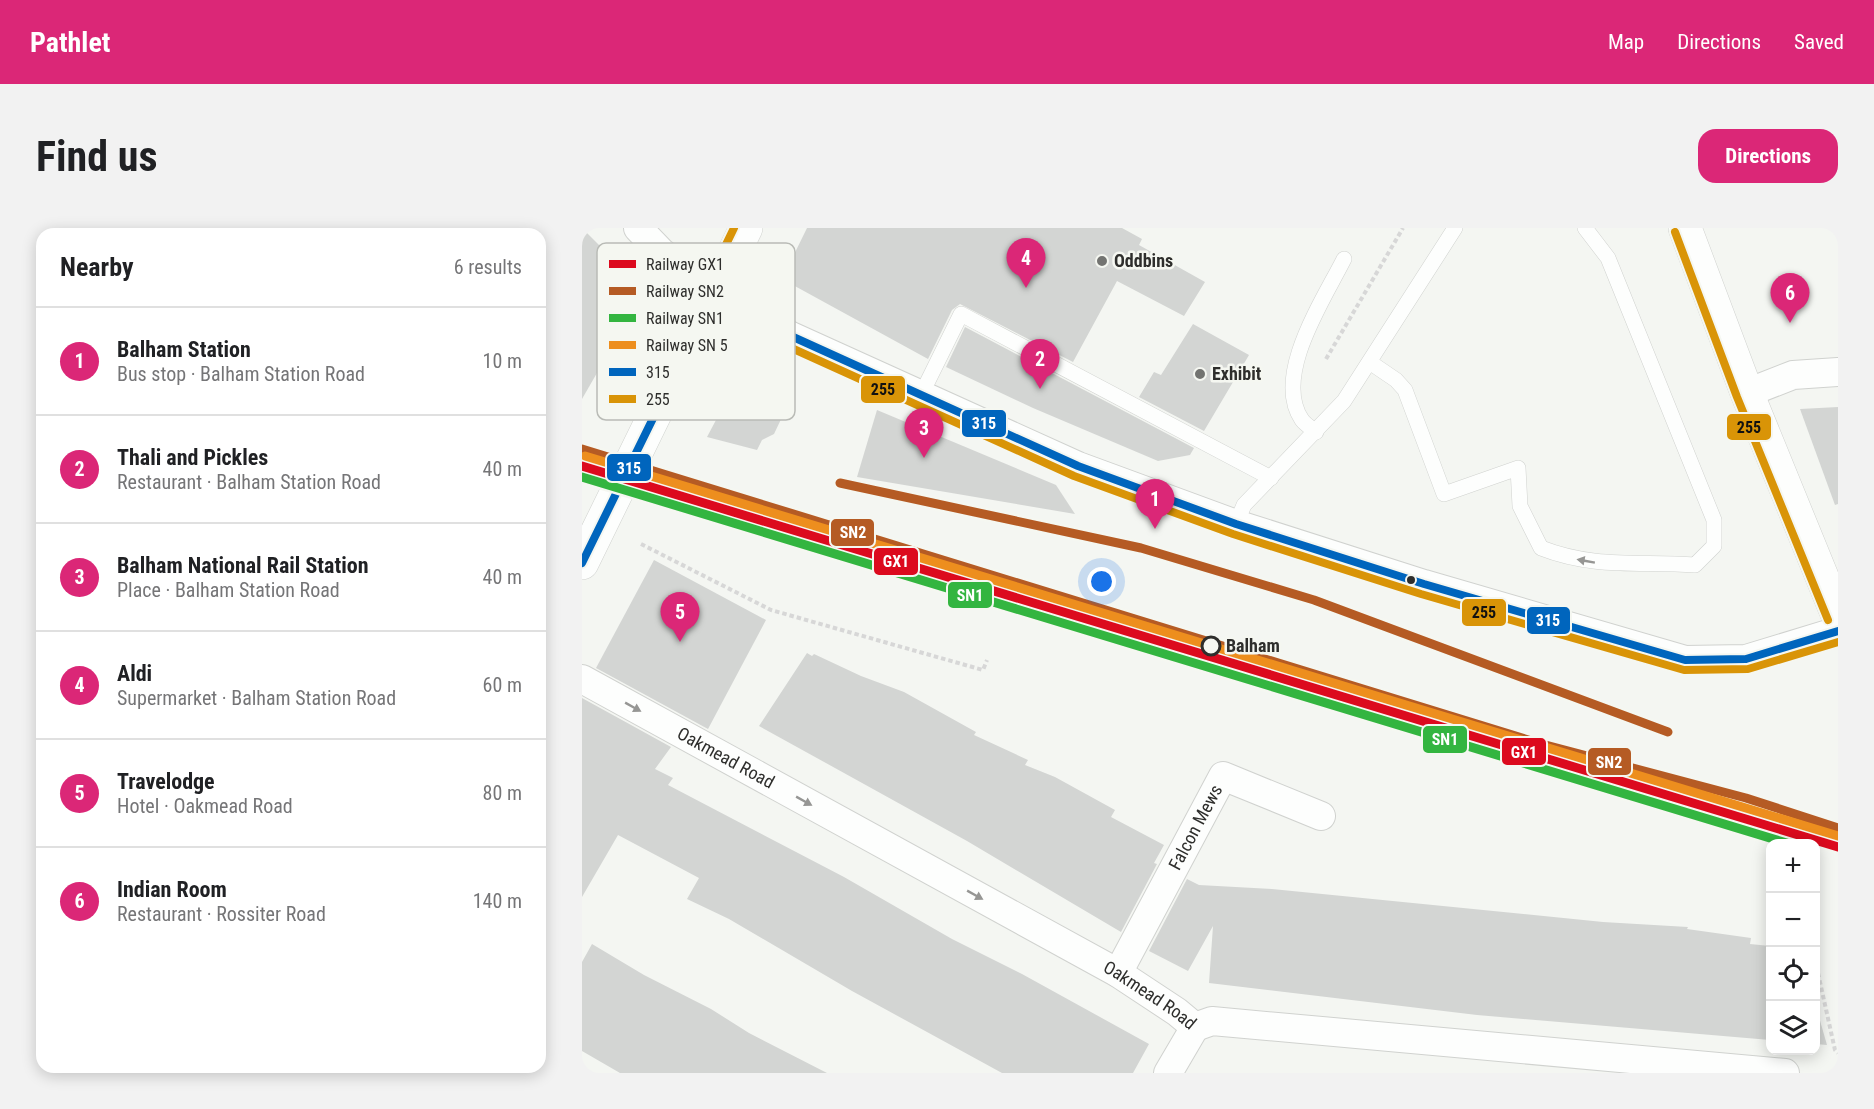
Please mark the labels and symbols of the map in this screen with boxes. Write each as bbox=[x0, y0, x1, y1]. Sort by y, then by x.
pin: 4 bbox=[1006, 238, 1046, 288]
legend bbox=[597, 243, 795, 420]
place label: Oddbins bbox=[1114, 250, 1173, 271]
marker: Oddbins bbox=[1095, 254, 1109, 268]
text: Railway GX1 bbox=[646, 255, 724, 274]
pin: 6 bbox=[1770, 274, 1810, 323]
text: Railway SN2 bbox=[646, 282, 724, 301]
text: Railway SN1 bbox=[646, 309, 724, 328]
text: Railway SN 5 bbox=[646, 336, 728, 355]
pin: 2 bbox=[1020, 340, 1060, 389]
text: 315 bbox=[646, 363, 670, 382]
place label: Exhibit bbox=[1212, 363, 1262, 384]
marker: Exhibit bbox=[1193, 367, 1207, 381]
line badge: 255 bbox=[860, 375, 906, 404]
text: 255 bbox=[871, 380, 895, 399]
text: 255 bbox=[646, 390, 670, 409]
pin: 3 bbox=[904, 408, 944, 458]
line badge: 315 bbox=[961, 409, 1007, 438]
line badge: 255 bbox=[1726, 413, 1772, 441]
text: 315 bbox=[972, 414, 996, 433]
text: 255 bbox=[1737, 418, 1761, 437]
line badge: 315 bbox=[606, 453, 652, 482]
text: 315 bbox=[617, 459, 641, 478]
pin: 1 bbox=[1136, 480, 1174, 529]
line badge: SN2 bbox=[830, 518, 875, 547]
text: SN2 bbox=[840, 523, 866, 542]
line badge: GX1 bbox=[873, 547, 919, 576]
text: GX1 bbox=[883, 552, 909, 571]
one-way arrow bbox=[1576, 556, 1595, 565]
your location bbox=[1087, 567, 1116, 596]
unlabelled marker bbox=[1405, 574, 1417, 586]
line badge: SN1 bbox=[947, 581, 993, 609]
text: SN1 bbox=[957, 586, 983, 605]
pin: 5 bbox=[660, 592, 700, 642]
line badge: 255 bbox=[1461, 598, 1507, 627]
text: 255 bbox=[1472, 603, 1496, 622]
line badge: 315 bbox=[1526, 606, 1571, 635]
text: 315 bbox=[1536, 611, 1560, 630]
place label: Balham bbox=[1226, 635, 1280, 656]
marker: Balham bbox=[1201, 636, 1221, 656]
one-way arrow bbox=[625, 702, 642, 712]
street label: Oakmead Road bbox=[674, 722, 778, 792]
line badge: SN1 bbox=[1422, 725, 1468, 754]
text: SN1 bbox=[1432, 730, 1458, 749]
line badge: GX1 bbox=[1501, 737, 1547, 766]
text: GX1 bbox=[1511, 743, 1537, 762]
line badge: SN2 bbox=[1587, 747, 1632, 776]
text: SN2 bbox=[1596, 753, 1622, 772]
street label: Falcon Mews bbox=[1164, 781, 1226, 873]
one-way arrow bbox=[796, 796, 813, 806]
one-way arrow bbox=[967, 890, 984, 900]
street label: Oakmead Road bbox=[1100, 956, 1201, 1034]

